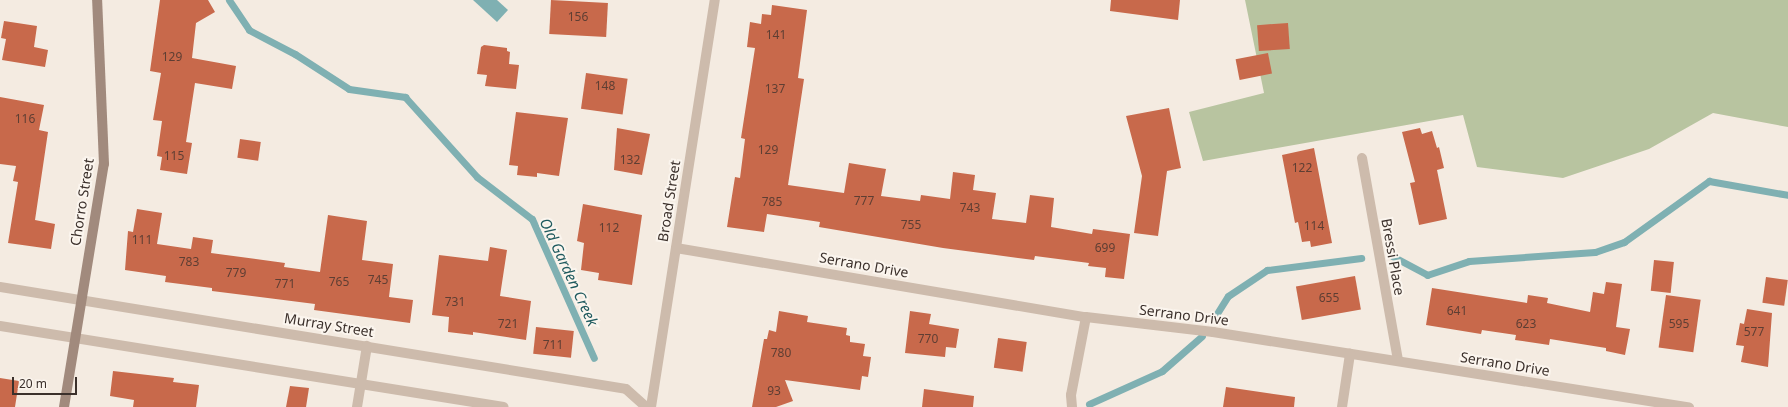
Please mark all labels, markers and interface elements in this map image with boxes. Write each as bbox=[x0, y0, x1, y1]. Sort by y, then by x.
house number: 156 bbox=[568, 10, 588, 24]
house number: 141 bbox=[766, 28, 786, 42]
house number: 129 bbox=[162, 50, 182, 64]
house number: 148 bbox=[595, 79, 615, 93]
house number: 137 bbox=[765, 82, 785, 96]
house number: 116 bbox=[15, 112, 35, 126]
house number: 129 bbox=[758, 143, 778, 157]
house number: 115 bbox=[164, 149, 184, 163]
house number: 132 bbox=[620, 153, 640, 167]
street label: Chorro Street bbox=[67, 157, 97, 247]
street label: Broad Street bbox=[654, 159, 684, 243]
house number: 122 bbox=[1292, 161, 1312, 175]
house number: 777 bbox=[854, 194, 874, 208]
house number: 785 bbox=[762, 195, 782, 209]
house number: 743 bbox=[960, 201, 980, 215]
water label: Old Garden Creek bbox=[536, 215, 602, 329]
street label: Bressi Place bbox=[1378, 217, 1408, 297]
house number: 755 bbox=[901, 218, 921, 232]
house number: 114 bbox=[1304, 219, 1324, 233]
house number: 112 bbox=[599, 221, 619, 235]
house number: 111 bbox=[132, 233, 152, 247]
house number: 699 bbox=[1095, 241, 1115, 255]
street label: Serrano Drive bbox=[818, 249, 910, 281]
house number: 783 bbox=[179, 255, 199, 269]
house number: 779 bbox=[226, 266, 246, 280]
house number: 745 bbox=[368, 273, 388, 287]
house number: 765 bbox=[329, 275, 349, 289]
house number: 771 bbox=[275, 277, 295, 291]
house number: 655 bbox=[1319, 291, 1339, 305]
house number: 731 bbox=[445, 295, 465, 309]
street label: Serrano Drive bbox=[1138, 301, 1230, 329]
house number: 641 bbox=[1447, 304, 1467, 318]
street label: Murray Street bbox=[283, 310, 375, 340]
house number: 721 bbox=[498, 317, 518, 331]
house number: 623 bbox=[1516, 317, 1536, 331]
house number: 595 bbox=[1669, 317, 1689, 331]
house number: 577 bbox=[1744, 325, 1764, 339]
house number: 770 bbox=[918, 332, 938, 346]
house number: 711 bbox=[543, 338, 563, 352]
house number: 780 bbox=[771, 346, 791, 360]
street label: Serrano Drive bbox=[1459, 349, 1551, 379]
scale bar bbox=[14, 369, 79, 395]
text: 20 m bbox=[19, 375, 47, 392]
house number: 93 bbox=[767, 384, 781, 398]

